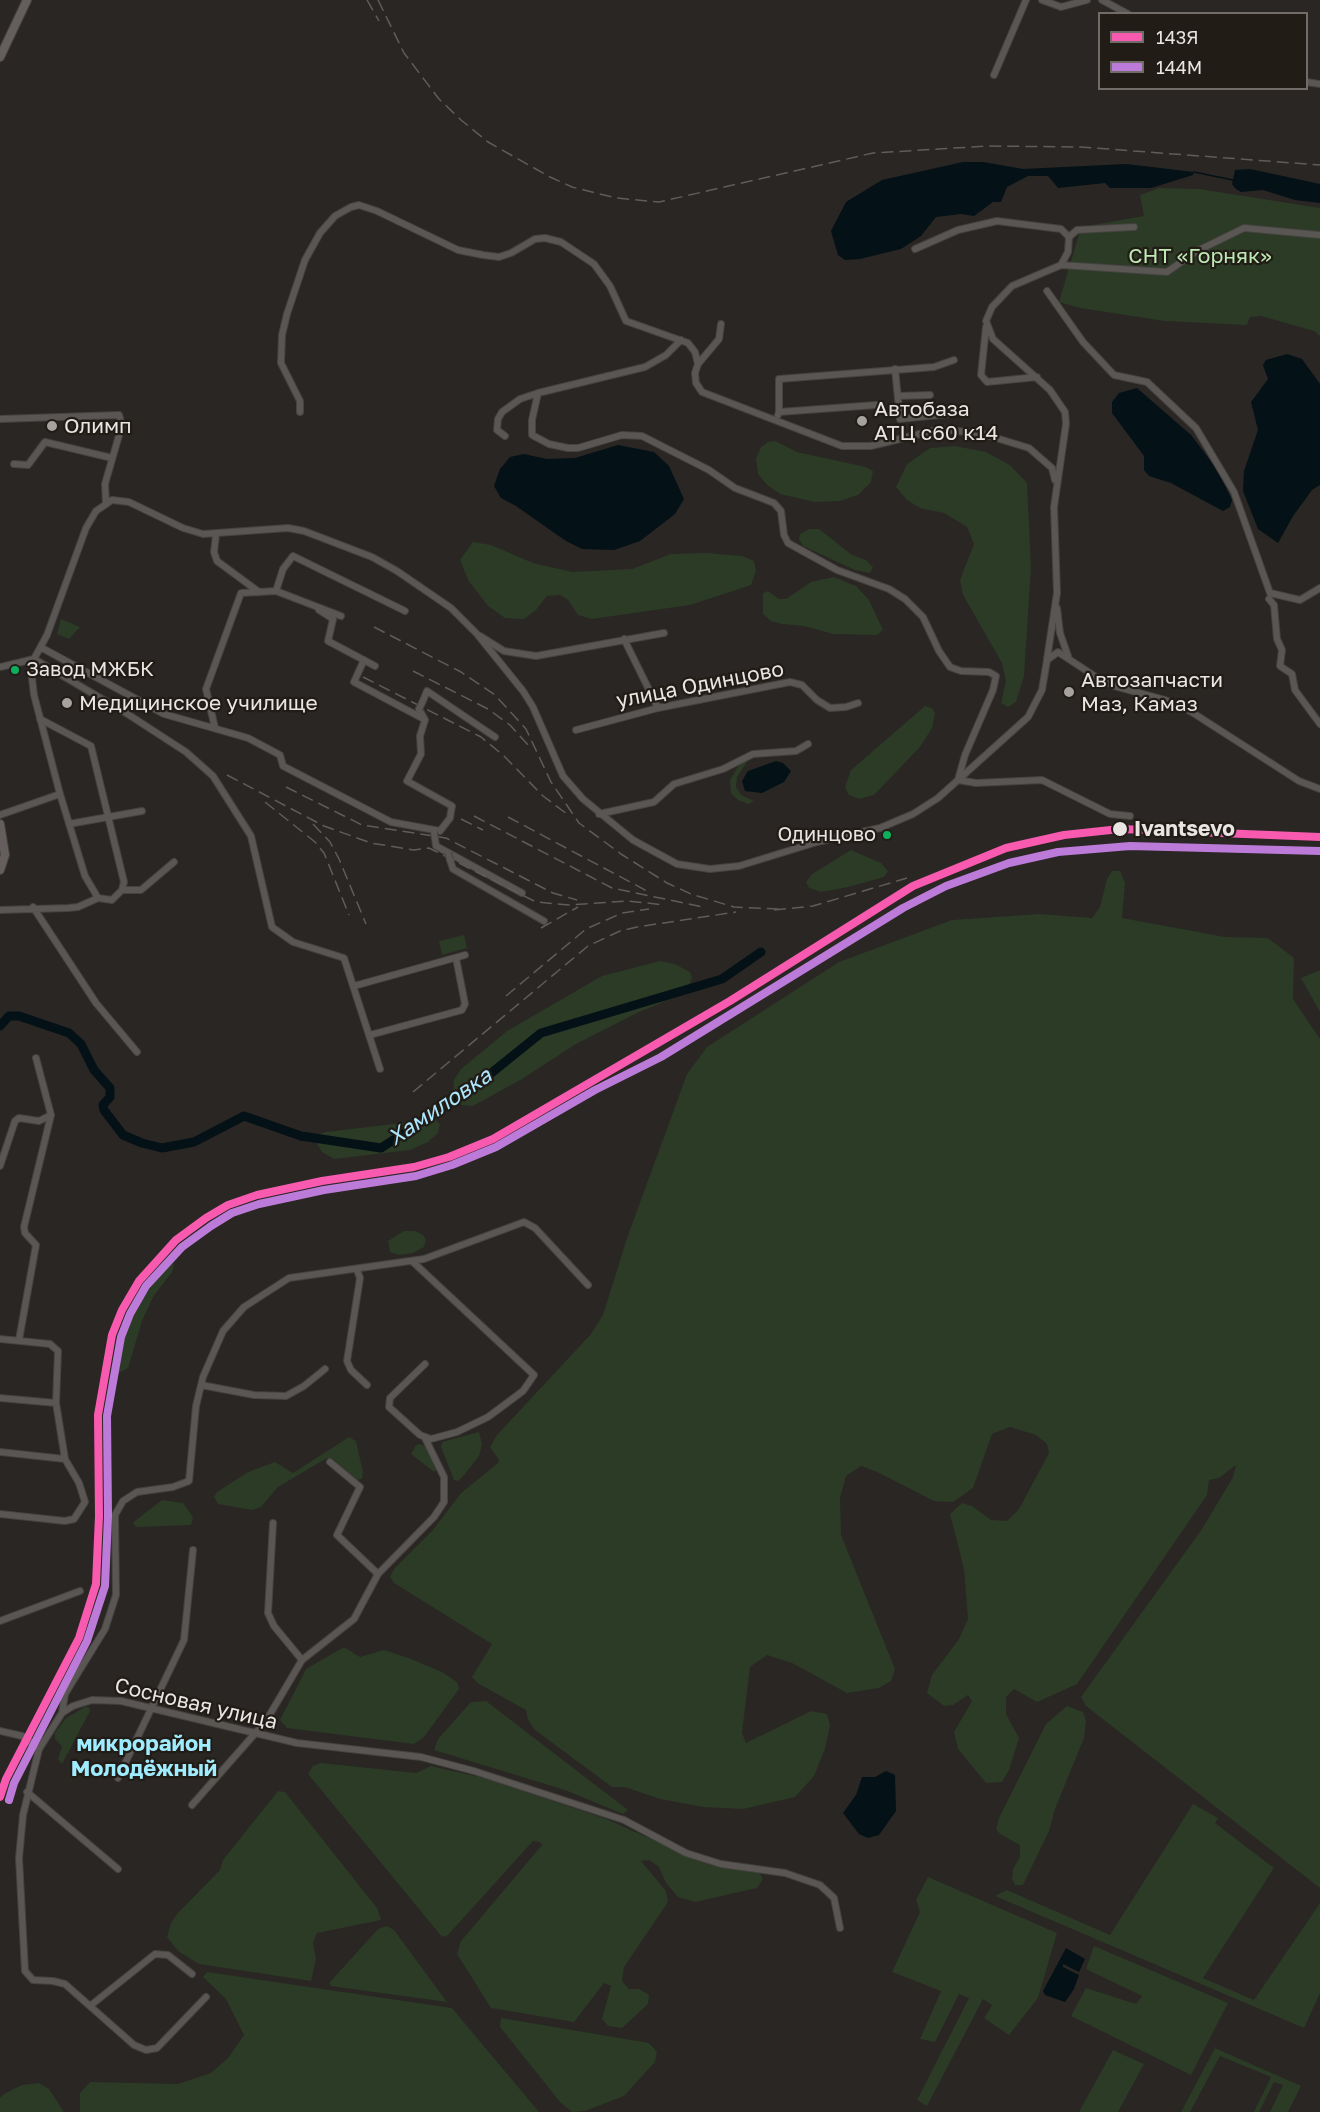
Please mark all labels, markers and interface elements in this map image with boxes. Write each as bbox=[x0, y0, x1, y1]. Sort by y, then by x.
legend bbox=[1098, 12, 1308, 90]
text: 143Я bbox=[1156, 26, 1199, 48]
text: 144М bbox=[1156, 56, 1202, 78]
park label: СНТ «Горняк» bbox=[1128, 243, 1272, 269]
place label: Автобаза АТЦ с60 к14 bbox=[874, 396, 998, 446]
place label: Олимп bbox=[64, 413, 132, 439]
marker: Автобаза АТЦ с60 к14 bbox=[855, 414, 869, 428]
marker: Олимп bbox=[45, 419, 59, 433]
street label: улица Одинцово bbox=[614, 656, 786, 714]
place label: Завод МЖБК bbox=[26, 658, 154, 682]
marker: Завод МЖБК bbox=[9, 664, 21, 676]
place label: Автозапчасти Маз, Камаз bbox=[1081, 667, 1223, 717]
marker: Автозапчасти Маз, Камаз bbox=[1062, 685, 1076, 699]
place label: Медицинское училище bbox=[79, 690, 318, 716]
marker: Медицинское училище bbox=[60, 696, 74, 710]
place label: Ivantsevo bbox=[1134, 816, 1235, 842]
marker: Ivantsevo bbox=[1111, 820, 1129, 838]
place label: Одинцово bbox=[778, 823, 876, 847]
marker: Одинцово bbox=[881, 829, 893, 841]
water label: Хамиловка bbox=[383, 1063, 497, 1151]
street label: Сосновая улица bbox=[112, 1673, 280, 1735]
district label: микрорайон Молодёжный bbox=[71, 1731, 217, 1783]

